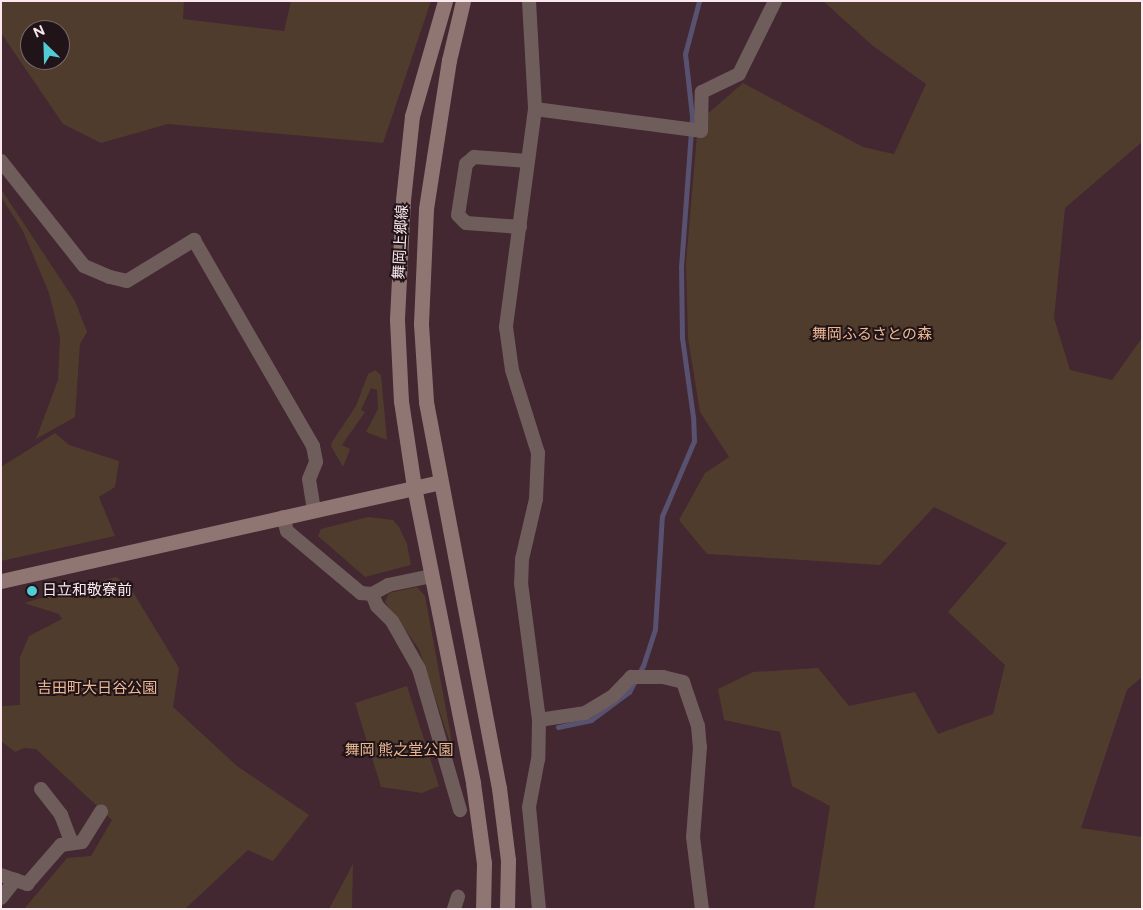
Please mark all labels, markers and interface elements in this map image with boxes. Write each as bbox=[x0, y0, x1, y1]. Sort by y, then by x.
north arrow bbox=[20, 20, 70, 70]
text: N bbox=[31, 22, 47, 42]
street label: 舞岡上郷線 bbox=[390, 204, 412, 280]
park label: 舞岡ふるさとの森 bbox=[812, 326, 932, 344]
place label: 日立和敬寮前 bbox=[42, 582, 132, 600]
marker: 日立和敬寮前 bbox=[26, 585, 38, 597]
park label: 吉田町大日谷公園 bbox=[37, 680, 157, 698]
park label: 舞岡 熊之堂公園 bbox=[345, 742, 453, 760]

